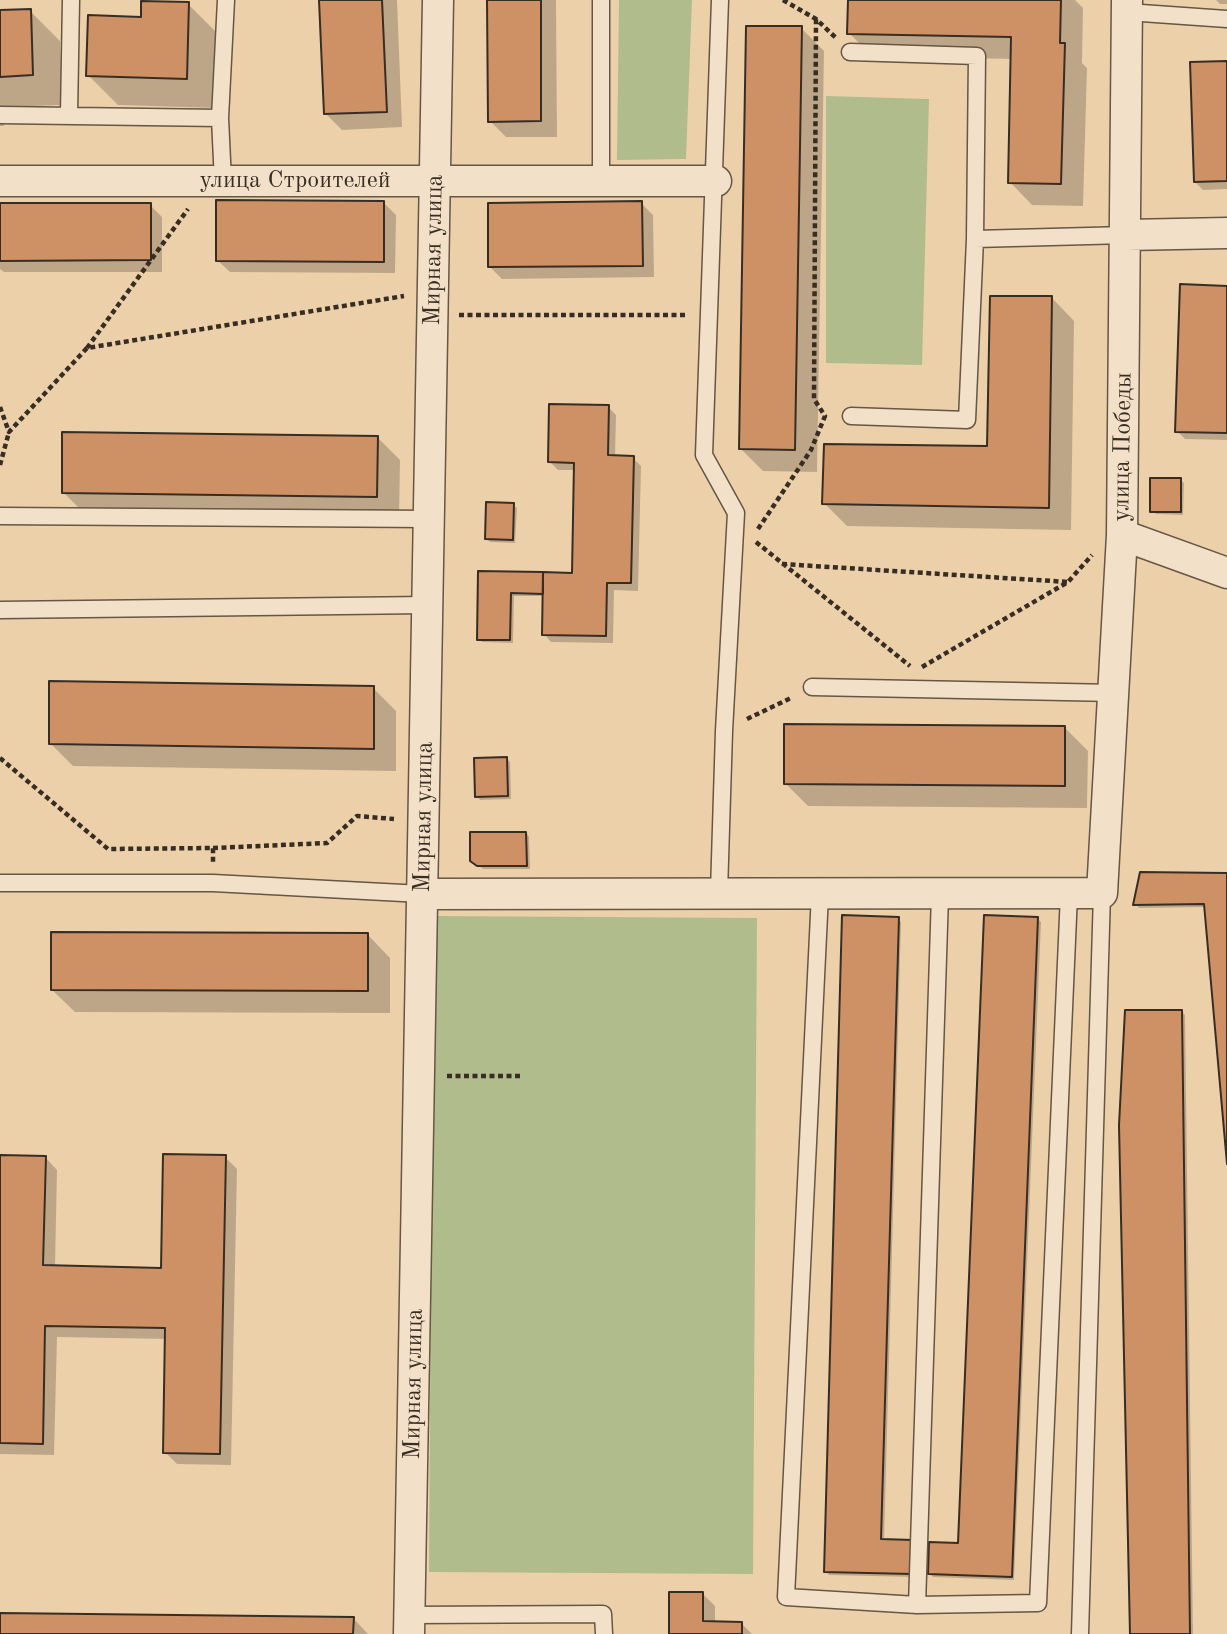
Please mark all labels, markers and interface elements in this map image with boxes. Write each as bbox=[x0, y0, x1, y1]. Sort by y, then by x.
street label: улица Строителей bbox=[199, 167, 391, 195]
street label: Мирная улица bbox=[418, 174, 450, 326]
street label: улица Победы bbox=[1107, 372, 1139, 522]
street label: Мирная улица bbox=[408, 741, 440, 893]
street label: Мирная улица bbox=[398, 1308, 430, 1460]

